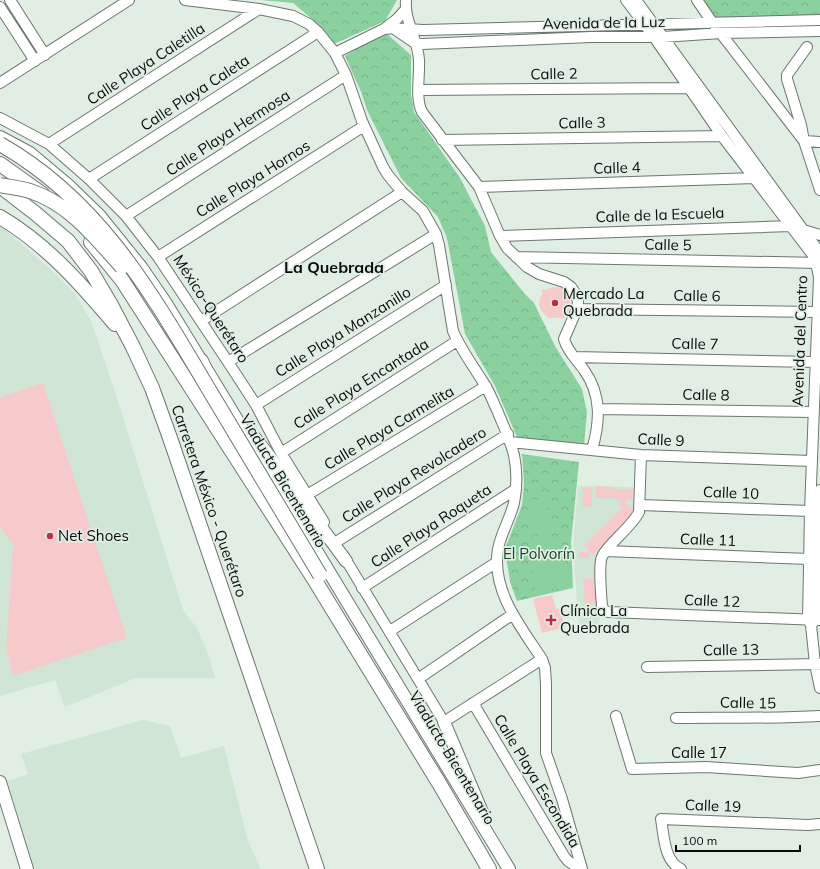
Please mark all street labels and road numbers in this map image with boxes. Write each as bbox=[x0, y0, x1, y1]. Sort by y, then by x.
street label: Avenida de la Luz bbox=[542, 12, 666, 33]
street label: Calle Playa Caletilla bbox=[83, 18, 208, 109]
street label: Calle Playa Caleta bbox=[137, 50, 253, 135]
street label: Calle 2 bbox=[530, 64, 578, 83]
street label: Calle Playa Hermosa bbox=[162, 85, 293, 180]
street label: Calle 3 bbox=[558, 113, 606, 132]
street label: Calle Playa Hornos bbox=[192, 136, 314, 221]
street label: Calle 4 bbox=[593, 157, 641, 178]
street label: Calle de la Escuela bbox=[595, 203, 725, 226]
street label: Calle 5 bbox=[644, 235, 692, 254]
street label: México-Querétaro bbox=[169, 251, 253, 366]
street label: Avenida del Centro bbox=[788, 275, 811, 407]
street label: Calle Playa Manzanillo bbox=[271, 282, 414, 381]
street label: Calle 6 bbox=[673, 286, 721, 305]
street label: Calle Playa Encantada bbox=[289, 334, 432, 433]
street label: Calle 7 bbox=[671, 334, 719, 353]
street label: Calle Playa Carmelita bbox=[320, 381, 457, 474]
street label: Calle 8 bbox=[682, 385, 730, 404]
street label: Carretera México - Querétaro bbox=[168, 402, 251, 600]
street label: Viaducto Bicentenario bbox=[236, 410, 331, 551]
street label: Calle Playa Revolcadero bbox=[338, 422, 490, 527]
street label: Calle 9 bbox=[637, 429, 685, 450]
street label: Calle Playa Roqueta bbox=[367, 479, 495, 572]
street label: Calle 10 bbox=[703, 482, 759, 503]
street label: Calle 11 bbox=[680, 529, 736, 550]
street label: Calle 12 bbox=[684, 590, 740, 611]
street label: Calle 13 bbox=[703, 640, 759, 659]
street label: Viaducto Bicentenario bbox=[405, 687, 500, 828]
street label: Calle 15 bbox=[720, 693, 776, 712]
street label: Calle Playa Escondida bbox=[490, 710, 585, 851]
street label: Calle 17 bbox=[671, 743, 727, 762]
street label: Calle 19 bbox=[685, 795, 741, 816]

